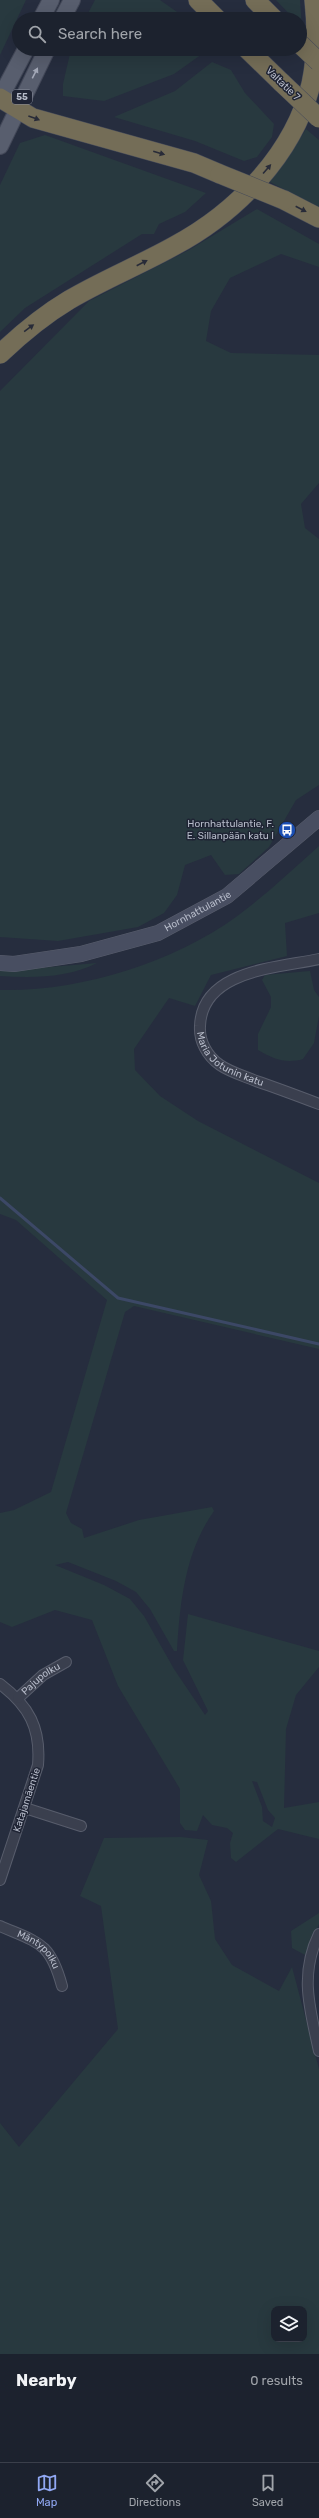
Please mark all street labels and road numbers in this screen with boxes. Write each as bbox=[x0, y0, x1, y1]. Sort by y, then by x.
street label: Valtatie 7 bbox=[263, 65, 303, 103]
road number: 55 bbox=[12, 90, 32, 104]
street label: Hornhattulantie bbox=[163, 888, 234, 934]
street label: Maria Jotunin katu bbox=[194, 1031, 265, 1089]
street label: Pajupolku bbox=[19, 1660, 62, 1698]
street label: Katajamäentie bbox=[11, 1766, 43, 1834]
street label: Mäntypolku bbox=[15, 1928, 62, 1971]

